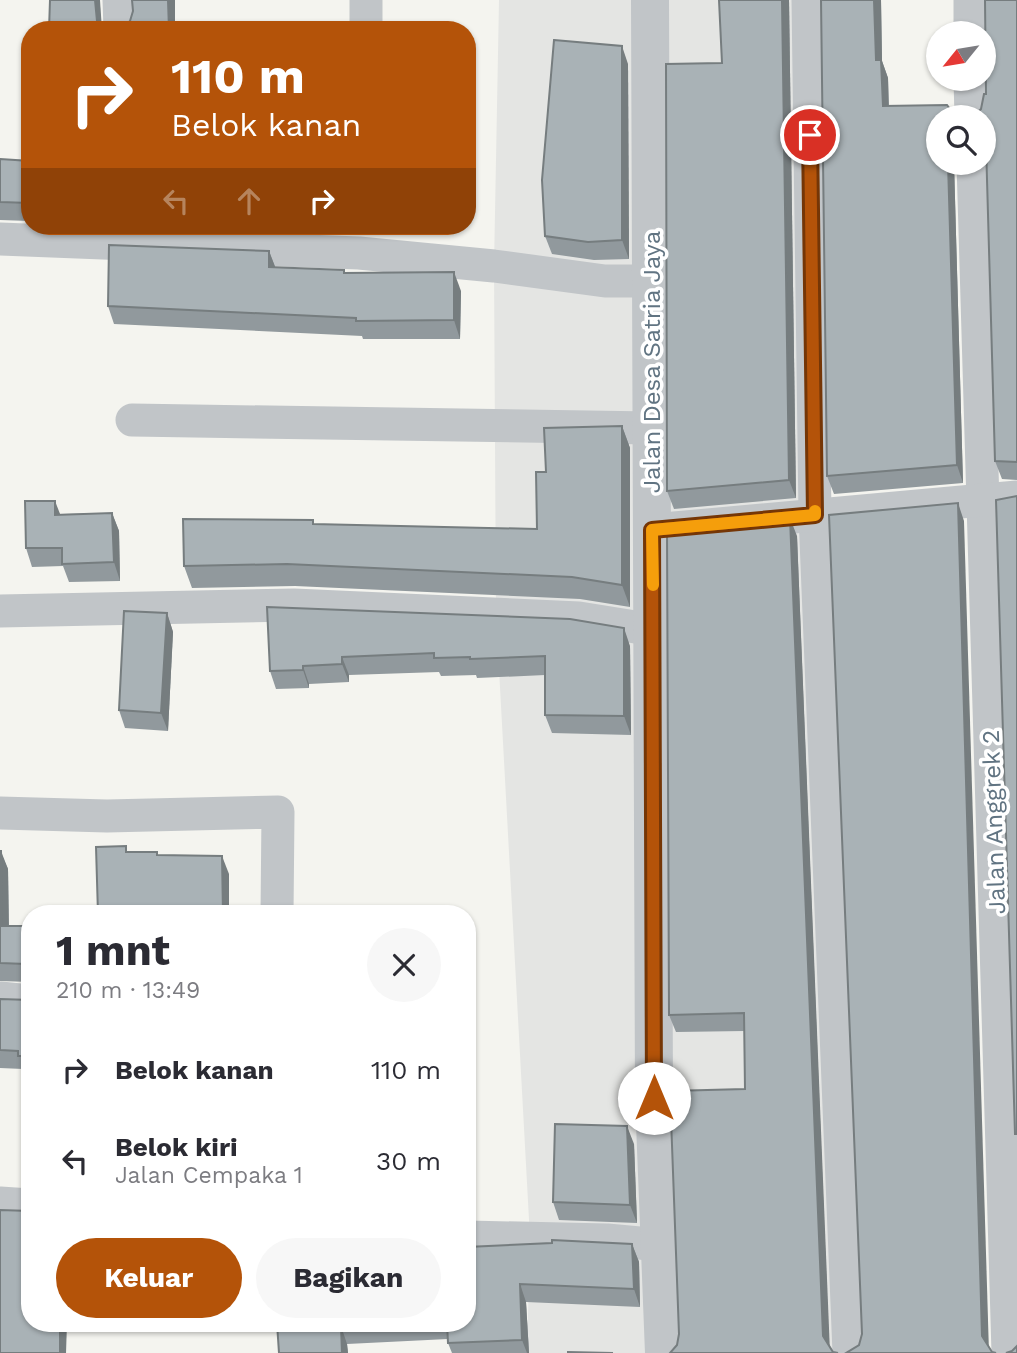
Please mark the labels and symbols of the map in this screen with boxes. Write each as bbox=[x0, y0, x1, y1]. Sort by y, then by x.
north arrow bbox=[926, 21, 996, 91]
pin bbox=[780, 105, 840, 165]
street label: Jalan Desa Satria Jaya bbox=[638, 231, 666, 493]
street label: Jalan Anggrek 2 bbox=[977, 729, 1011, 915]
position arrow bbox=[617, 1061, 691, 1135]

